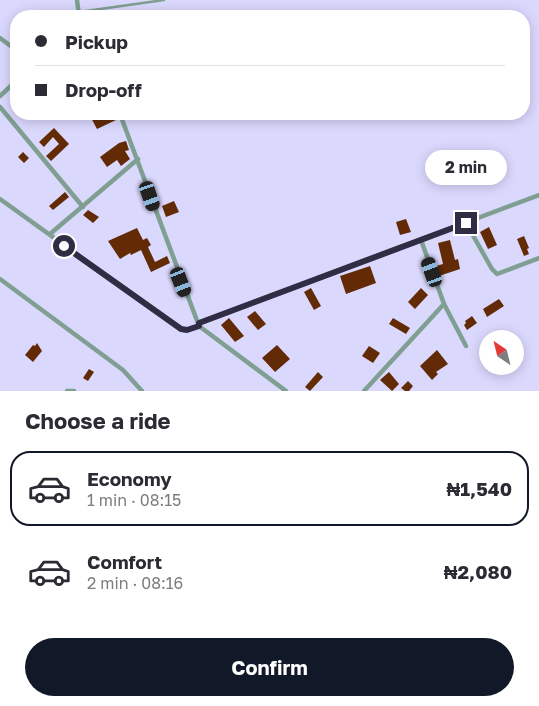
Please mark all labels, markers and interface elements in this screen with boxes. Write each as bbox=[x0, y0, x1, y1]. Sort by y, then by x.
text: Pickup bbox=[65, 30, 128, 53]
text: Drop-off bbox=[65, 78, 142, 101]
callout: 2 min bbox=[425, 150, 507, 186]
text: 2 min bbox=[445, 157, 487, 177]
car bbox=[138, 179, 161, 213]
route end bbox=[455, 212, 477, 234]
route start bbox=[53, 235, 75, 257]
car bbox=[419, 255, 444, 289]
car bbox=[168, 265, 193, 299]
north arrow bbox=[479, 330, 524, 375]
map controls bbox=[479, 330, 524, 375]
text: Choose a ride bbox=[25, 407, 171, 434]
icon: car bbox=[27, 466, 72, 511]
text: Economy bbox=[87, 467, 172, 490]
text: ₦1,540 bbox=[447, 477, 512, 500]
text: 1 min · 08:15 bbox=[87, 490, 181, 510]
icon: car bbox=[27, 549, 72, 594]
text: Comfort bbox=[87, 550, 162, 573]
text: ₦2,080 bbox=[444, 560, 512, 583]
text: 2 min · 08:16 bbox=[87, 573, 183, 593]
button: Confirm bbox=[25, 638, 514, 696]

